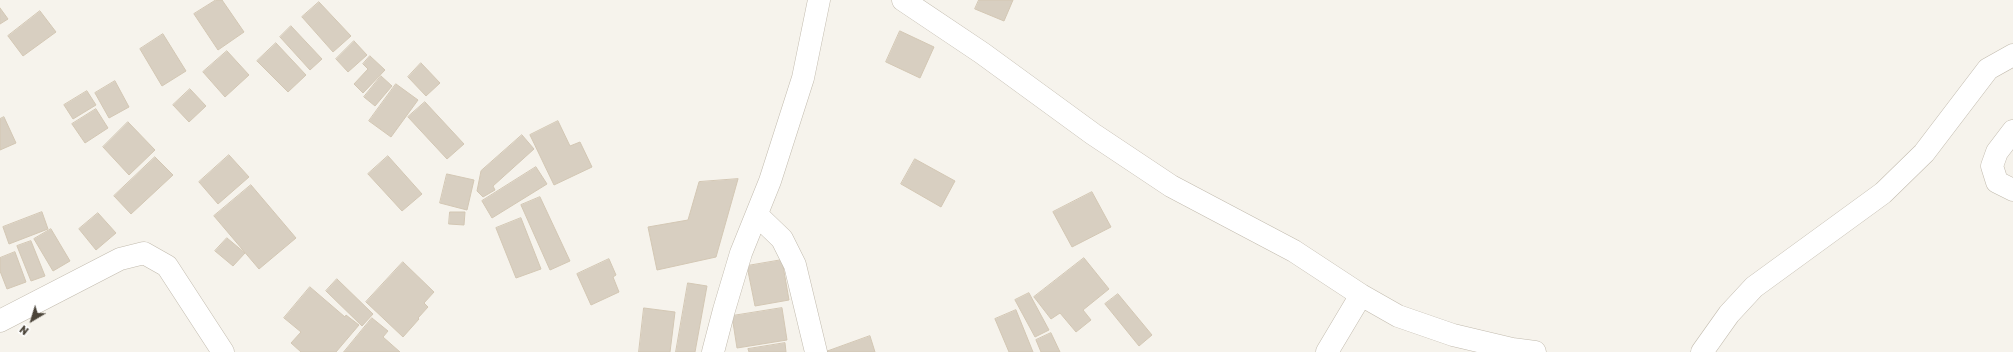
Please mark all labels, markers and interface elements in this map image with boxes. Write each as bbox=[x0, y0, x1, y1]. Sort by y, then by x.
north arrow bbox=[12, 300, 52, 340]
text: N bbox=[17, 322, 31, 337]

